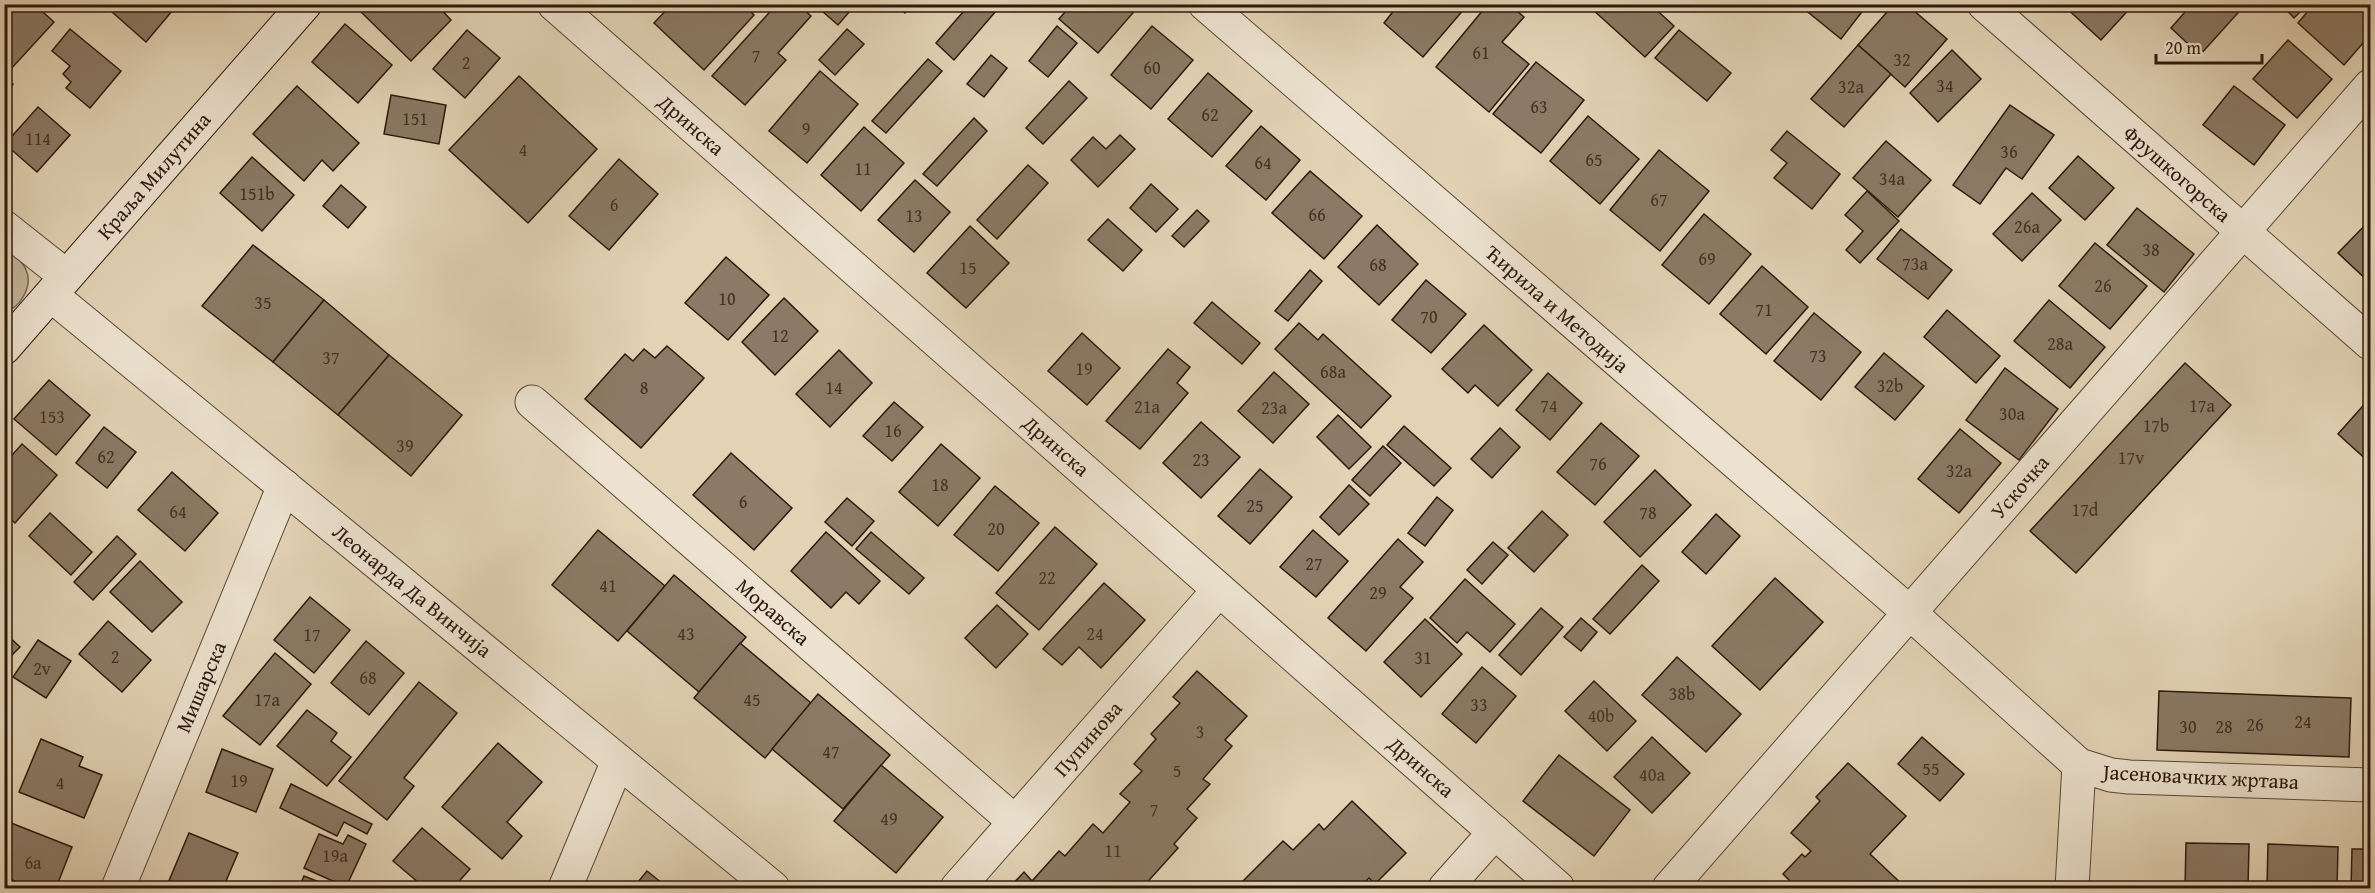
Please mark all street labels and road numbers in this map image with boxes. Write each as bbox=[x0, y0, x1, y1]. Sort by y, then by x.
street label: Дринска bbox=[650, 86, 732, 162]
street label: Краља Милутина bbox=[89, 105, 218, 246]
street label: Фрушкогорска bbox=[2116, 118, 2238, 229]
street label: Ћирила и Методија bbox=[1479, 237, 1636, 380]
street label: Дринска bbox=[1015, 407, 1097, 483]
street label: Ускочка bbox=[1983, 448, 2056, 526]
street label: Леонарда Да Винчија bbox=[326, 516, 499, 665]
street label: Моравска bbox=[730, 571, 817, 653]
street label: Мишарска bbox=[167, 636, 234, 737]
street label: Пупинова bbox=[1046, 694, 1129, 783]
street label: Дринска bbox=[1380, 728, 1462, 804]
street label: Јасеновачких жртава bbox=[2099, 756, 2300, 797]

